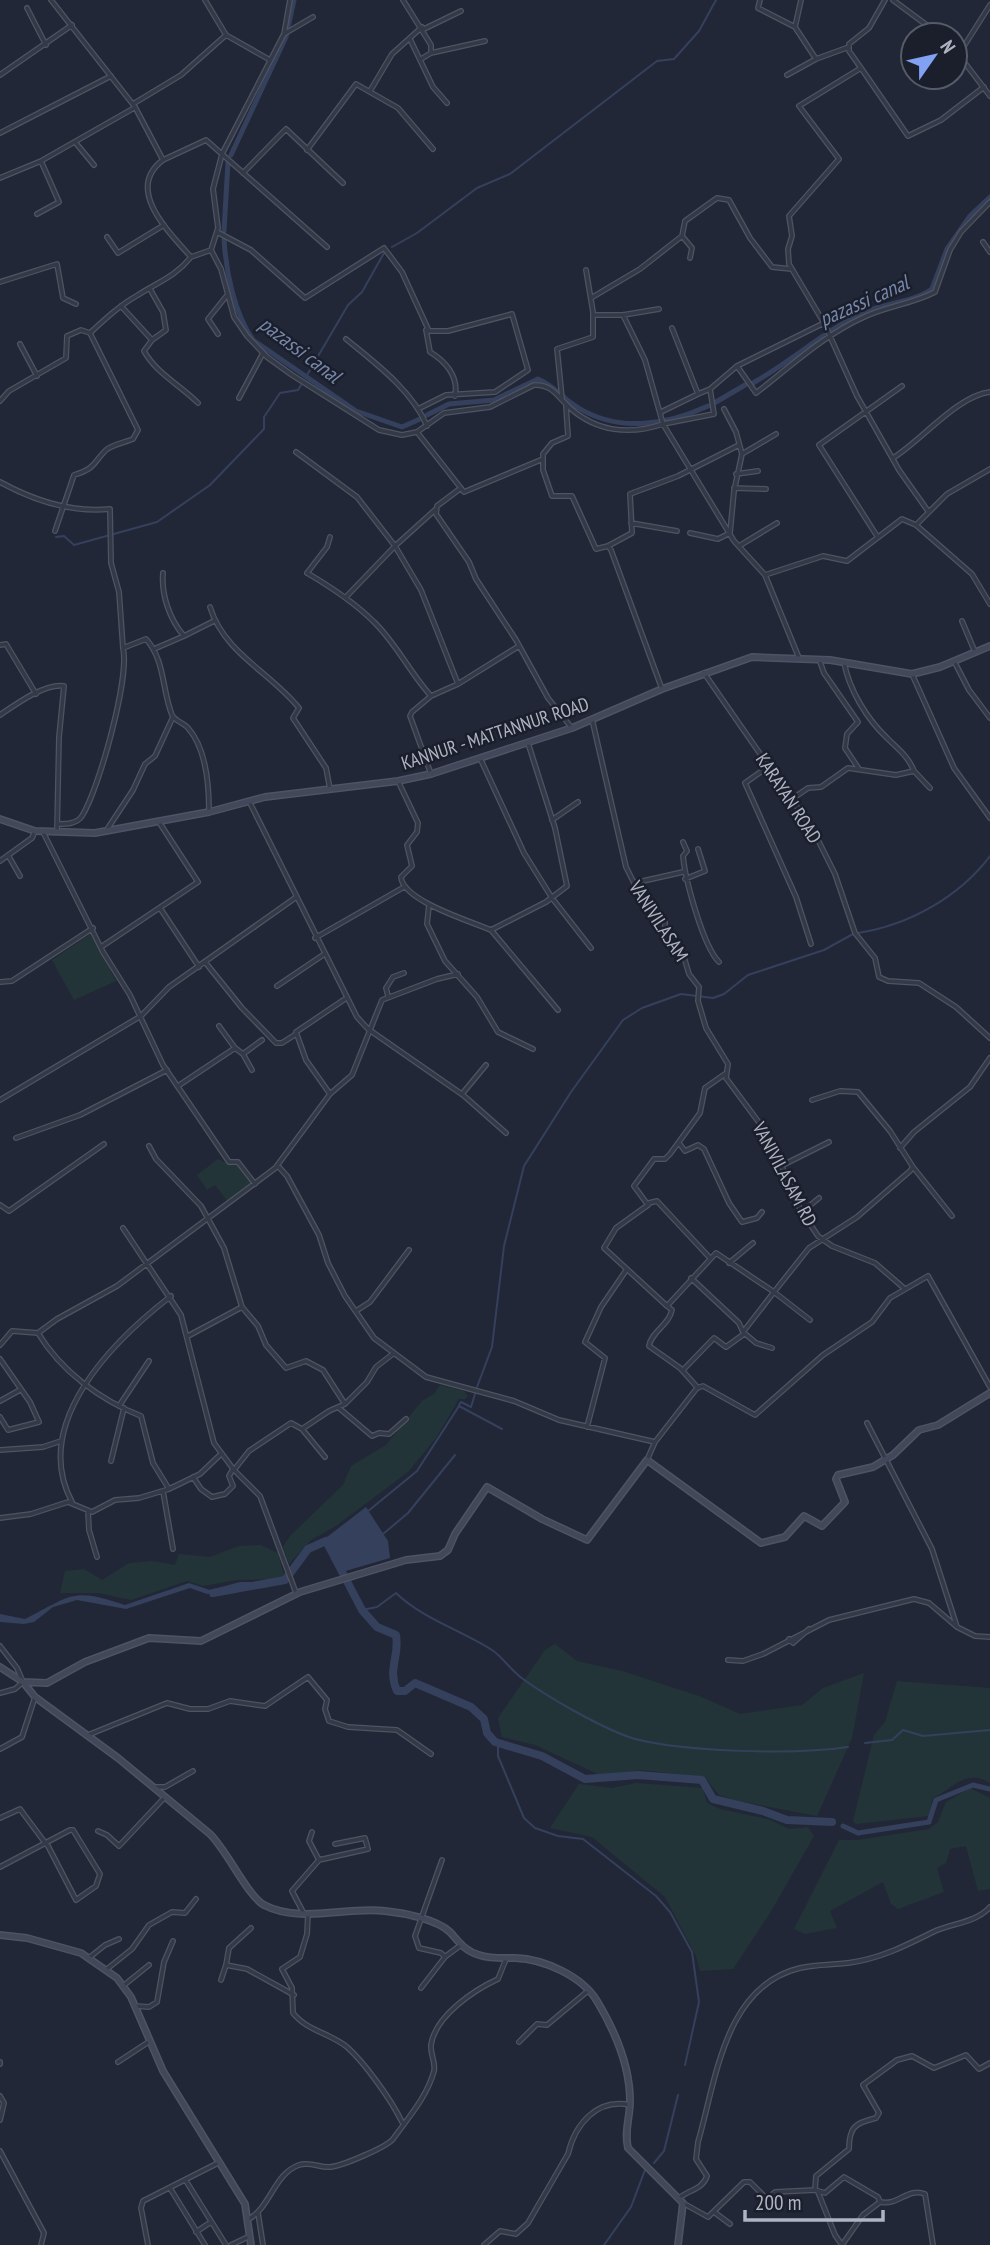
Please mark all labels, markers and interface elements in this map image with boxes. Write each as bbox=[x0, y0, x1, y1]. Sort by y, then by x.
north arrow bbox=[899, 21, 969, 91]
text: N bbox=[935, 36, 961, 57]
water label: pazassi canal bbox=[815, 268, 915, 332]
water label: pazassi canal bbox=[254, 310, 348, 390]
street label: KANNUR - MATTANNUR ROAD bbox=[398, 691, 592, 775]
street label: KARAYAN ROAD bbox=[751, 748, 827, 848]
street label: VANIVILASAM bbox=[624, 875, 694, 966]
street label: VANIVILASAM RD bbox=[747, 1117, 822, 1230]
scale bar bbox=[745, 2178, 883, 2222]
text: 200 m bbox=[755, 2189, 801, 2216]

